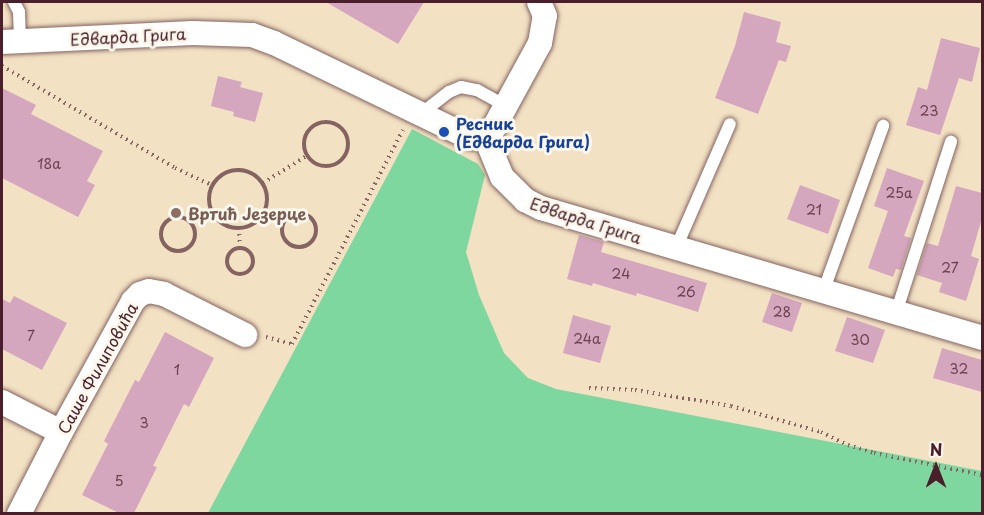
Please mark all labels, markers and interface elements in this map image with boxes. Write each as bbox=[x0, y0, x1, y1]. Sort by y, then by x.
street label: Едварда Грига bbox=[69, 23, 187, 49]
house number: 23 bbox=[920, 103, 938, 119]
place label: Ресник (Едварда Грига) bbox=[456, 113, 591, 151]
marker: Ресник (Едварда Грига) bbox=[437, 125, 451, 139]
house number: 18a bbox=[37, 156, 61, 172]
house number: 25a bbox=[885, 185, 913, 201]
street label: Едварда Грига bbox=[527, 193, 645, 247]
house number: 21 bbox=[806, 202, 822, 218]
place label: Вртић Језерце bbox=[188, 203, 307, 223]
marker: Вртић Језерце bbox=[169, 206, 183, 220]
house number: 27 bbox=[941, 260, 959, 276]
house number: 24 bbox=[612, 266, 630, 282]
house number: 26 bbox=[676, 284, 696, 300]
street label: Саше Филиповића bbox=[53, 299, 141, 437]
house number: 28 bbox=[773, 304, 791, 320]
house number: 7 bbox=[27, 328, 35, 344]
house number: 24a bbox=[573, 331, 601, 347]
house number: 30 bbox=[850, 332, 870, 348]
house number: 32 bbox=[950, 361, 968, 377]
house number: 1 bbox=[174, 362, 180, 378]
house number: 3 bbox=[139, 415, 149, 431]
north arrow bbox=[906, 437, 966, 497]
text: N bbox=[930, 437, 942, 461]
house number: 5 bbox=[114, 473, 124, 489]

